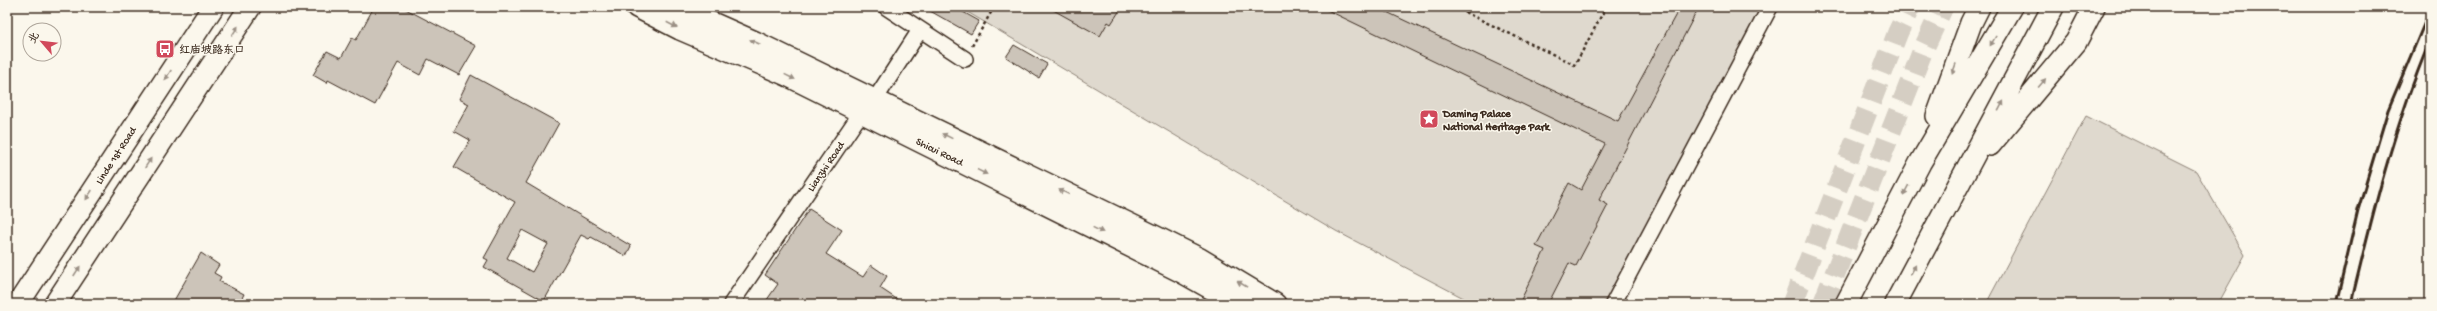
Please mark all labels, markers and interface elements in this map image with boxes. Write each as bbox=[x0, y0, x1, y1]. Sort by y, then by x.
one-way arrow bbox=[666, 21, 677, 28]
north arrow bbox=[22, 22, 62, 62]
one-way arrow bbox=[231, 25, 239, 36]
text: 北 bbox=[27, 31, 43, 46]
one-way arrow bbox=[1989, 35, 1996, 47]
bus stop icon: 红庙坡路东口 bbox=[154, 38, 176, 60]
one-way arrow bbox=[749, 39, 761, 45]
place label: 红庙坡路东口 bbox=[179, 44, 245, 57]
one-way arrow bbox=[1951, 63, 1957, 75]
one-way arrow bbox=[164, 69, 172, 80]
one-way arrow bbox=[785, 74, 796, 80]
one-way arrow bbox=[2037, 77, 2046, 88]
one-way arrow bbox=[1998, 100, 2004, 111]
place icon: Daming Palace National Heritage Park bbox=[1418, 108, 1440, 130]
place label: Daming Palace National Heritage Park bbox=[1442, 109, 1552, 135]
street label: Linde 1st Road bbox=[94, 124, 141, 187]
one-way arrow bbox=[941, 133, 953, 139]
street label: Shicui Road bbox=[913, 136, 966, 170]
street label: Lianzhi Road bbox=[806, 139, 849, 194]
one-way arrow bbox=[144, 158, 152, 168]
one-way arrow bbox=[976, 169, 988, 175]
one-way arrow bbox=[1903, 184, 1909, 196]
one-way arrow bbox=[1059, 189, 1070, 195]
one-way arrow bbox=[85, 190, 93, 200]
one-way arrow bbox=[1093, 227, 1104, 233]
one-way arrow bbox=[1910, 264, 1917, 275]
one-way arrow bbox=[73, 266, 81, 277]
one-way arrow bbox=[1237, 280, 1247, 288]

